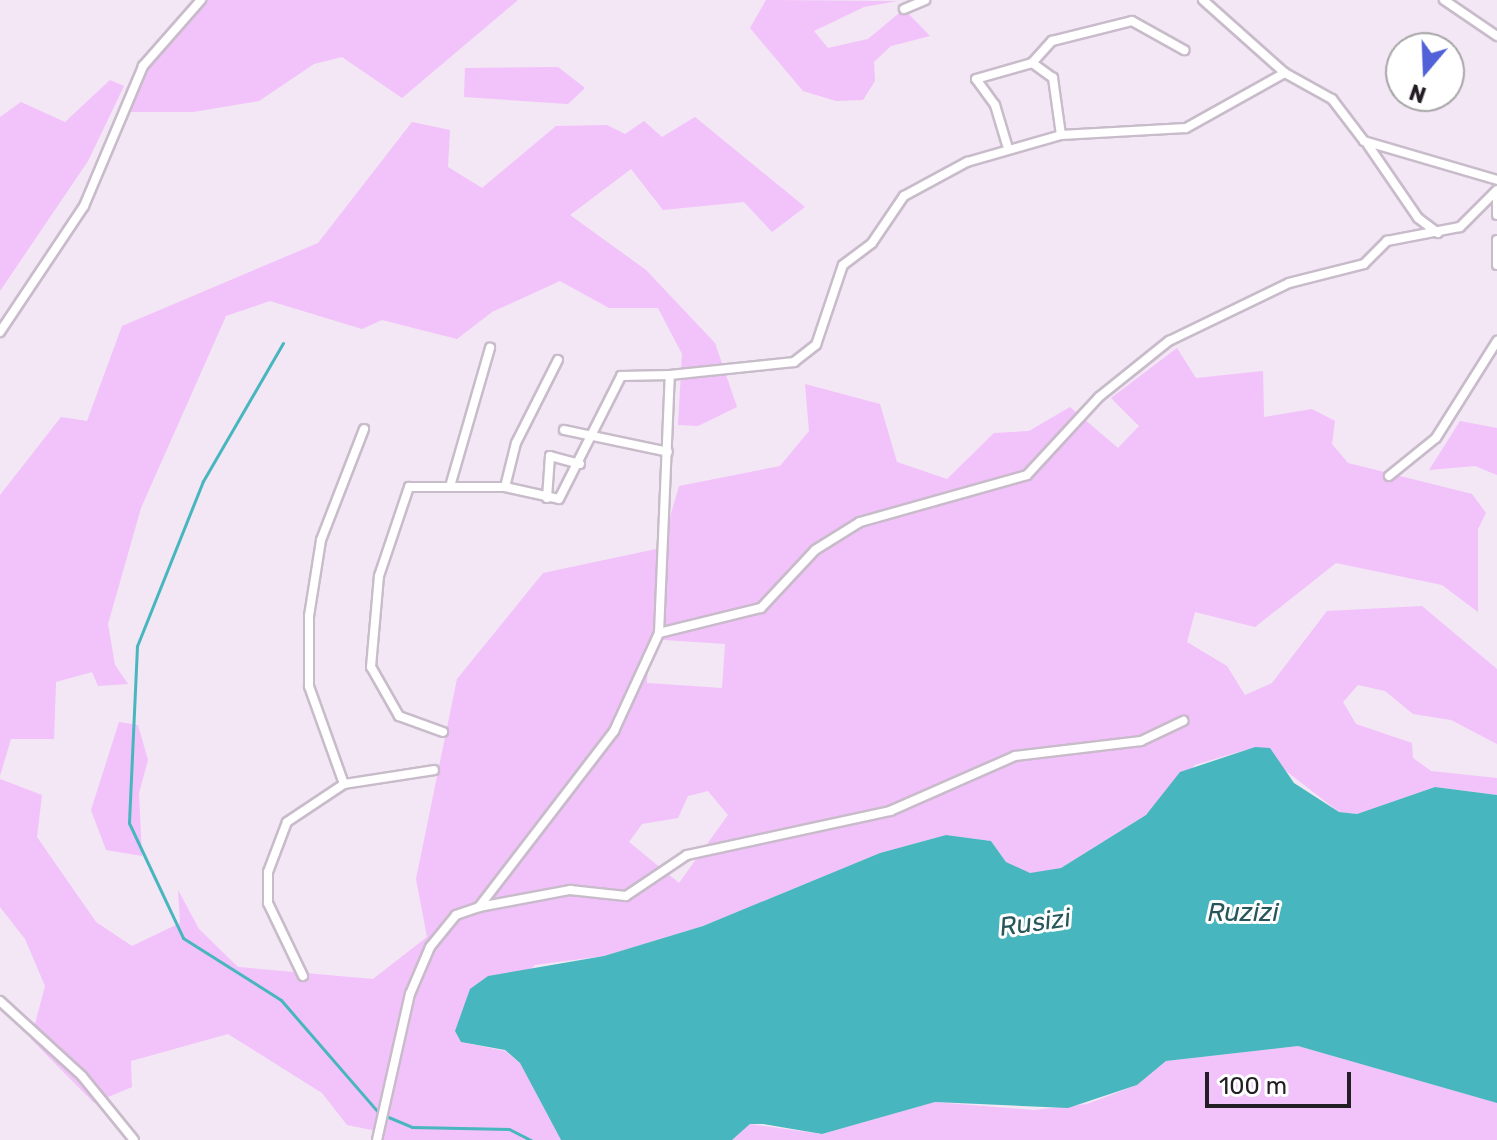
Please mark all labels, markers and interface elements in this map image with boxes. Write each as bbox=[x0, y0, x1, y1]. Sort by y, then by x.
north arrow bbox=[1385, 32, 1465, 112]
text: N bbox=[1406, 78, 1430, 109]
water label: Ruzizi bbox=[1207, 897, 1279, 929]
water label: Rusizi bbox=[997, 903, 1073, 943]
scale bar bbox=[1209, 1056, 1355, 1106]
text: 100 m bbox=[1219, 1072, 1287, 1100]

